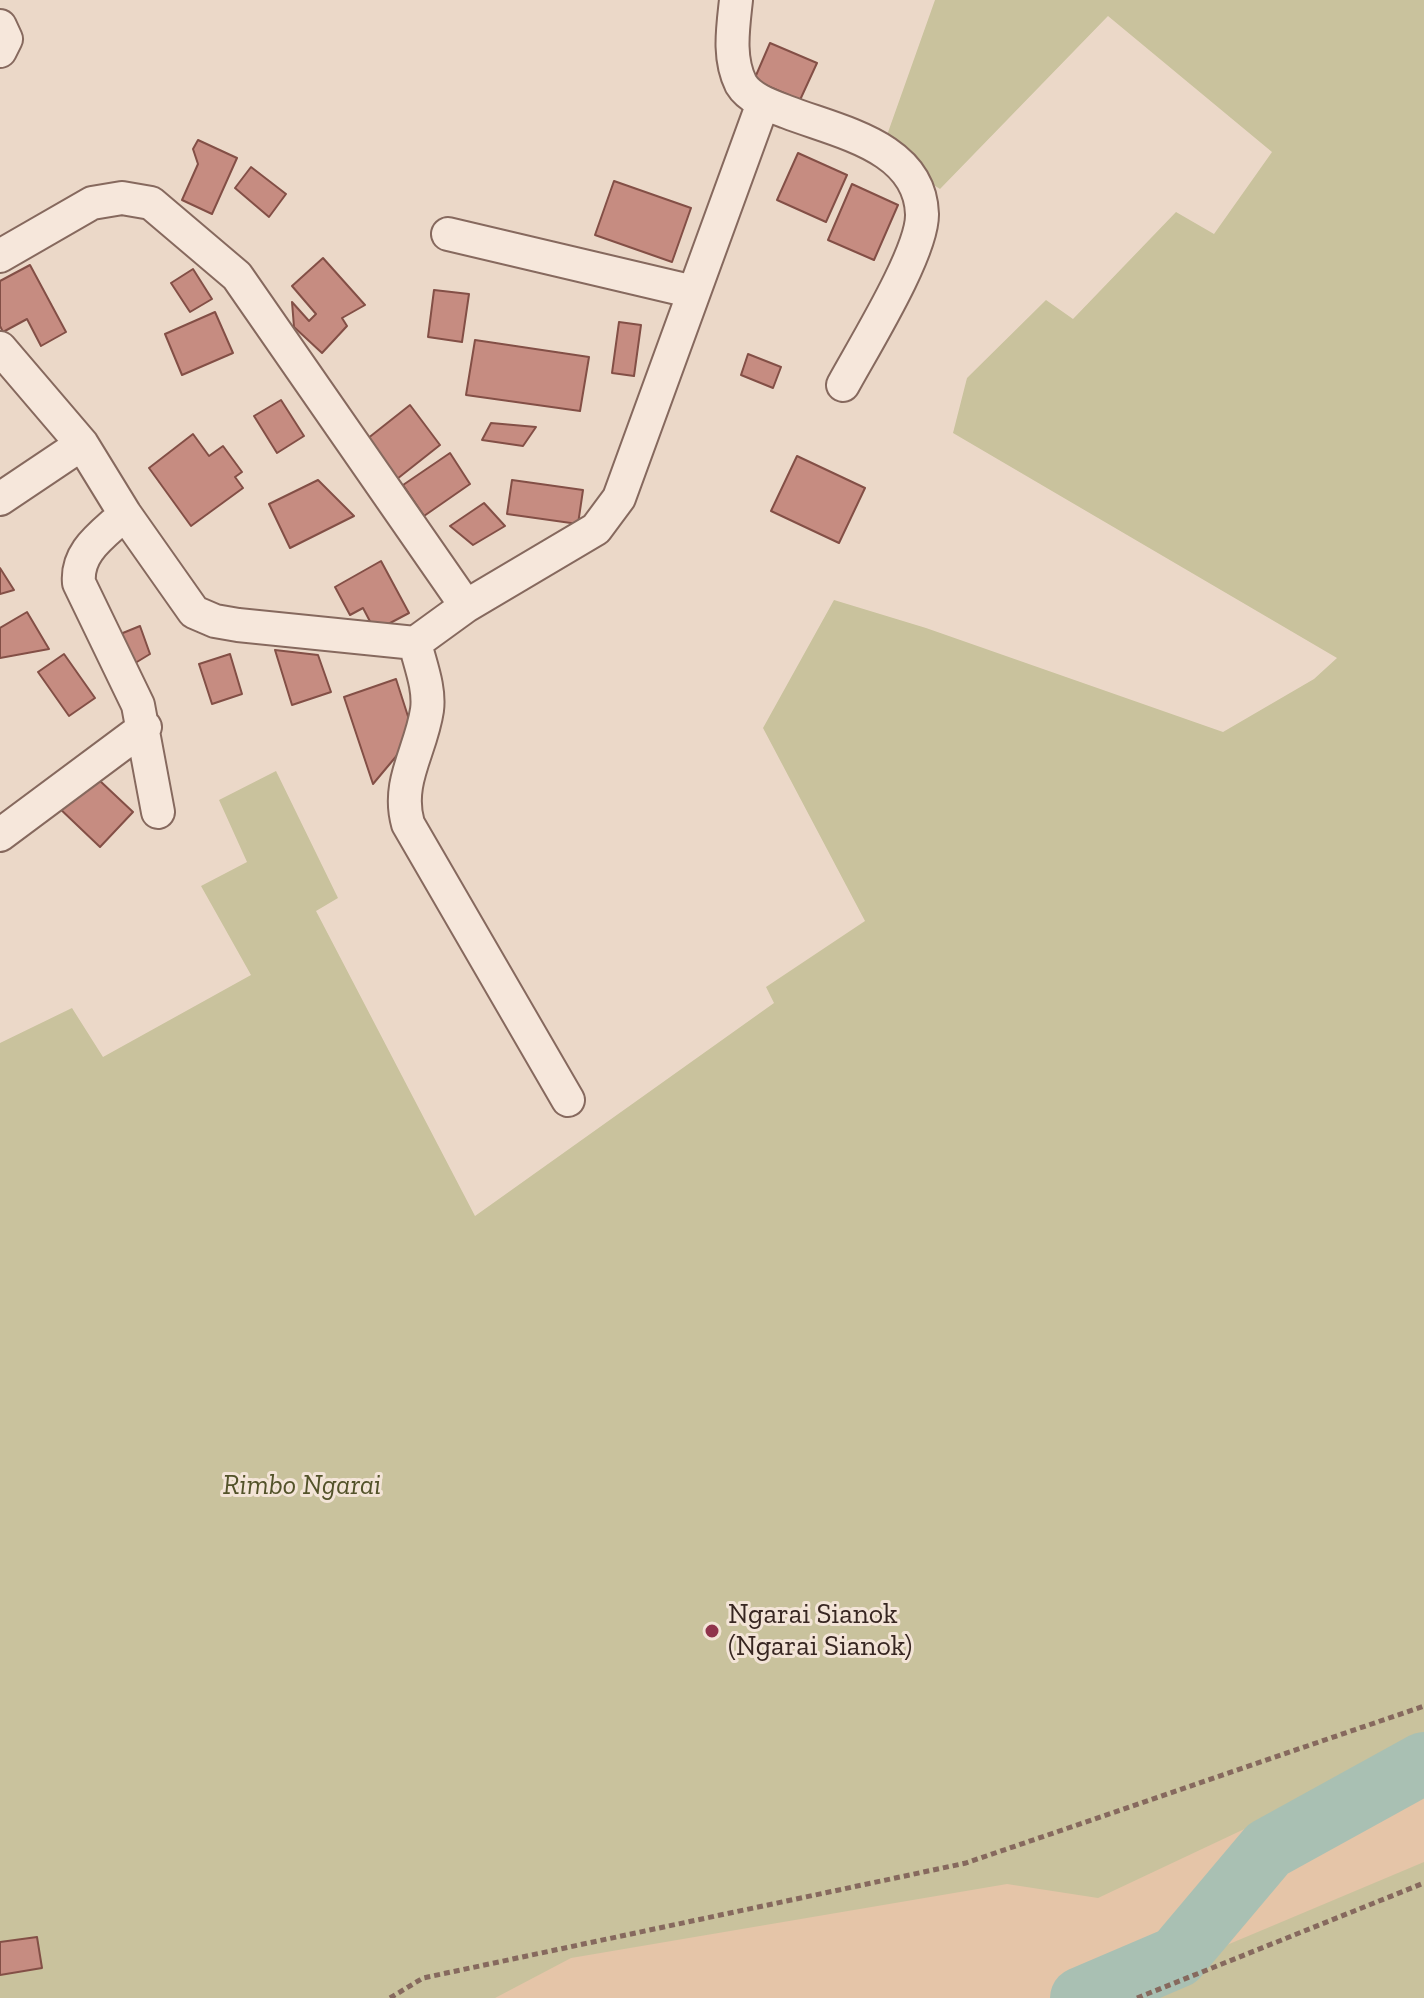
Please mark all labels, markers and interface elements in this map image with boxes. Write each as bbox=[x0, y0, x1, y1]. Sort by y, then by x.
park label: Rimbo Ngarai bbox=[223, 1469, 381, 1503]
place label: Ngarai Sianok (Ngarai Sianok) bbox=[728, 1598, 912, 1664]
marker: Ngarai Sianok (Ngarai Sianok) bbox=[703, 1622, 721, 1640]

